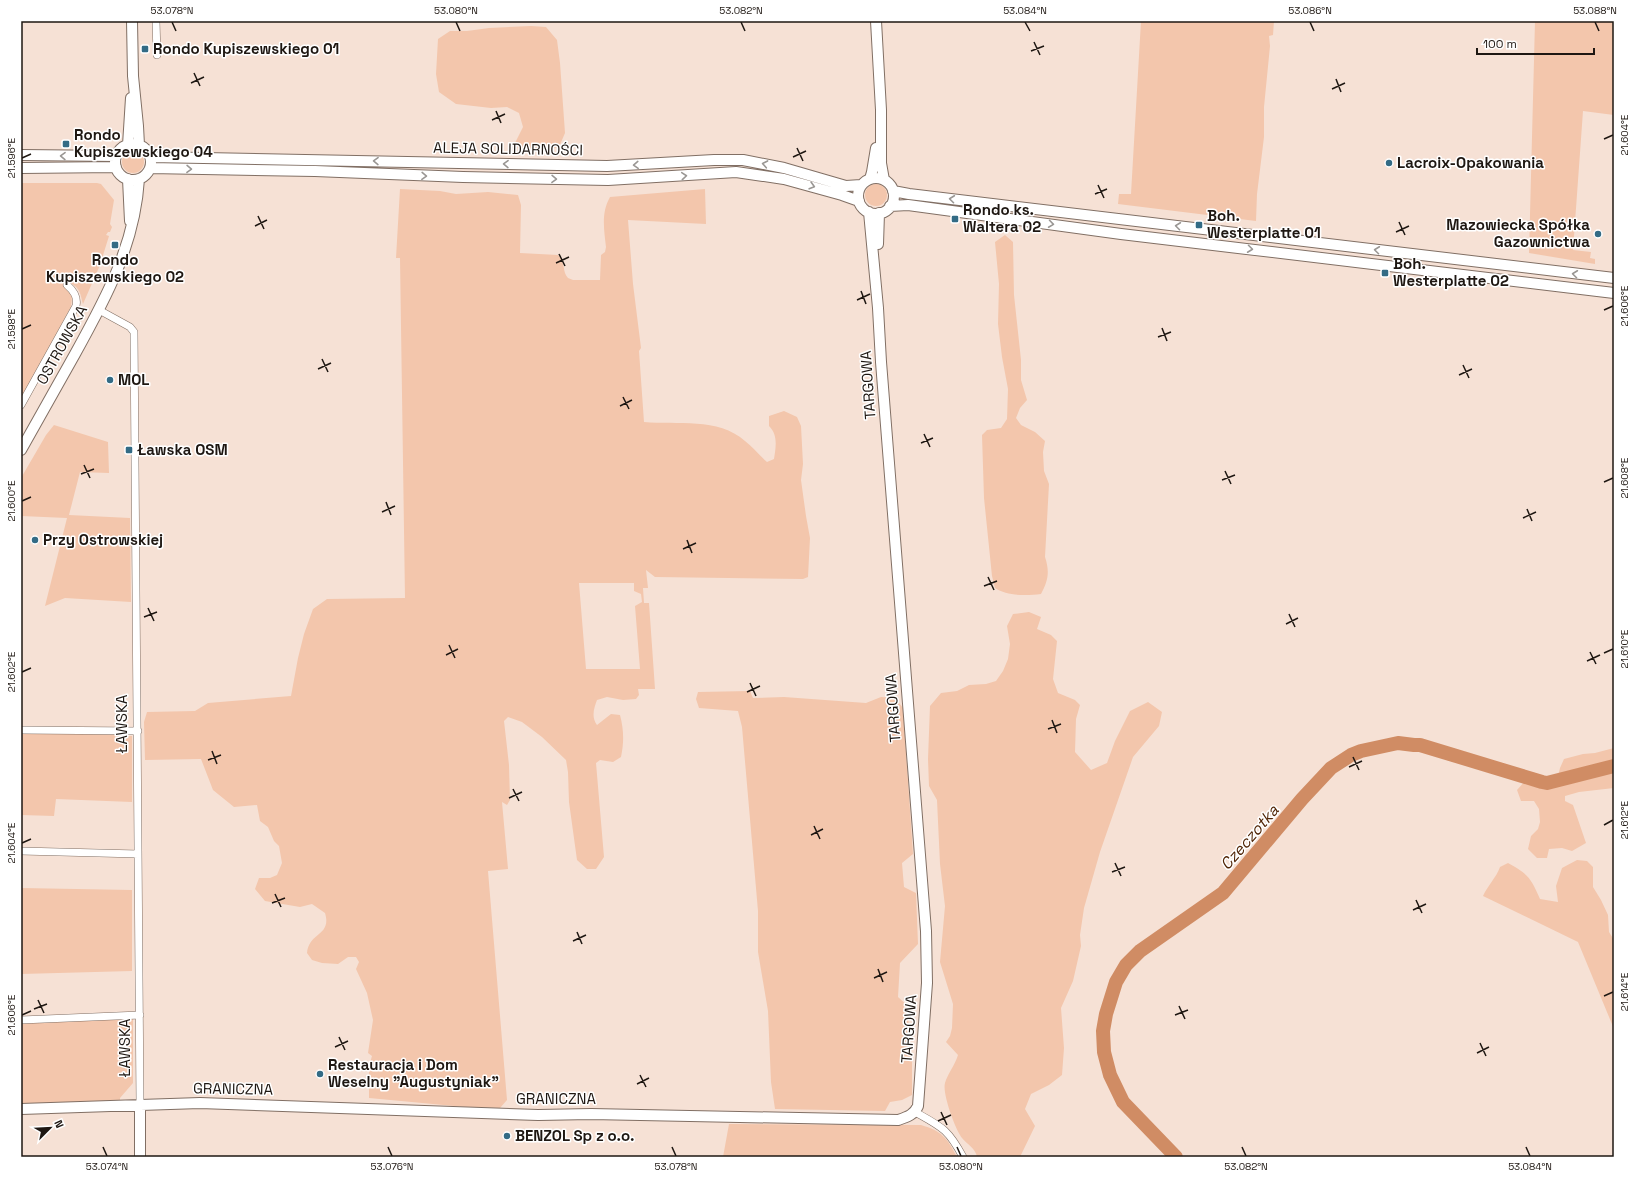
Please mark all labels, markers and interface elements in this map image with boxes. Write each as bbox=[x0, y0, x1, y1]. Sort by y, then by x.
text: 53.078°N bbox=[151, 4, 193, 17]
text: 53.080°N bbox=[434, 4, 478, 17]
text: 53.082°N bbox=[719, 4, 763, 17]
text: 53.084°N bbox=[1003, 4, 1047, 17]
text: 53.086°N bbox=[1288, 4, 1332, 17]
text: 53.088°N bbox=[1573, 4, 1617, 17]
scale bar bbox=[1477, 30, 1594, 56]
text: 100 m bbox=[1483, 36, 1517, 52]
place label: Rondo Kupiszewskiego 01 bbox=[153, 39, 339, 58]
marker: Rondo Kupiszewskiego 01 bbox=[140, 44, 150, 54]
text: 21.604°E bbox=[1618, 114, 1631, 155]
place label: Rondo Kupiszewskiego 04 bbox=[74, 125, 213, 161]
text: 21.596°E bbox=[5, 137, 18, 178]
street label: ALEJA SOLIDARNOŚCI bbox=[433, 138, 583, 159]
marker: Rondo Kupiszewskiego 04 bbox=[61, 139, 71, 149]
one-way arrow bbox=[60, 152, 66, 160]
place label: Lacroix-Opakowania bbox=[1397, 153, 1544, 172]
one-way arrow bbox=[373, 157, 379, 165]
marker: Lacroix-Opakowania bbox=[1384, 158, 1394, 168]
one-way arrow bbox=[503, 160, 509, 168]
one-way arrow bbox=[762, 160, 768, 168]
one-way arrow bbox=[633, 161, 639, 170]
one-way arrow bbox=[186, 165, 192, 173]
one-way arrow bbox=[421, 171, 427, 180]
one-way arrow bbox=[681, 171, 687, 180]
one-way arrow bbox=[551, 175, 557, 183]
one-way arrow bbox=[808, 181, 815, 190]
one-way arrow bbox=[949, 195, 955, 204]
place label: Rondo ks. Waltera 02 bbox=[963, 200, 1041, 236]
place label: Boh. Westerplatte 01 bbox=[1207, 206, 1321, 242]
marker: Rondo ks. Waltera 02 bbox=[950, 214, 960, 224]
place label: Mazowiecka Spółka Gazownictwa bbox=[1446, 215, 1590, 251]
one-way arrow bbox=[1048, 219, 1054, 228]
marker: Boh. Westerplatte 01 bbox=[1194, 220, 1204, 230]
one-way arrow bbox=[1175, 222, 1181, 231]
marker: Mazowiecka Spółka Gazownictwa bbox=[1593, 229, 1603, 239]
marker: Rondo Kupiszewskiego 02 bbox=[110, 240, 120, 250]
one-way arrow bbox=[1246, 244, 1253, 253]
one-way arrow bbox=[1374, 246, 1380, 255]
place label: Rondo Kupiszewskiego 02 bbox=[46, 250, 184, 286]
place label: Boh. Westerplatte 02 bbox=[1393, 254, 1509, 290]
marker: Boh. Westerplatte 02 bbox=[1380, 268, 1390, 278]
one-way arrow bbox=[1572, 270, 1578, 279]
text: 21.606°E bbox=[1618, 285, 1631, 326]
street label: OSTROWSKA bbox=[32, 301, 91, 388]
text: 21.598°E bbox=[5, 308, 18, 349]
street label: TARGOWA bbox=[856, 350, 879, 420]
place label: MOL bbox=[118, 370, 150, 389]
marker: MOL bbox=[105, 375, 115, 385]
place label: Ławska OSM bbox=[137, 440, 228, 459]
marker: Ławska OSM bbox=[124, 445, 134, 455]
text: 21.608°E bbox=[1618, 457, 1631, 498]
text: 21.600°E bbox=[5, 480, 18, 522]
place label: Przy Ostrowskiej bbox=[43, 530, 163, 549]
marker: Przy Ostrowskiej bbox=[30, 535, 40, 545]
text: 21.610°E bbox=[1618, 629, 1631, 668]
text: 21.602°E bbox=[5, 651, 18, 692]
street label: TARGOWA bbox=[881, 673, 904, 743]
street label: ŁAWSKA bbox=[112, 694, 131, 753]
water label: Czeczotka bbox=[1215, 800, 1284, 874]
text: 21.612°E bbox=[1618, 800, 1631, 839]
text: 21.604°E bbox=[5, 822, 18, 863]
text: 21.614°E bbox=[1618, 972, 1631, 1011]
text: 21.606°E bbox=[5, 994, 18, 1035]
street label: TARGOWA bbox=[897, 994, 920, 1064]
street label: ŁAWSKA bbox=[115, 1018, 134, 1077]
place label: Restauracja i Dom Weselny "Augustyniak" bbox=[328, 1055, 499, 1091]
marker: Restauracja i Dom Weselny "Augustyniak" bbox=[315, 1069, 325, 1079]
street label: GRANICZNA bbox=[193, 1078, 274, 1099]
street label: GRANICZNA bbox=[516, 1089, 597, 1108]
north arrow bbox=[30, 1108, 70, 1148]
text: N bbox=[51, 1118, 67, 1130]
place label: BENZOL Sp z o.o. bbox=[515, 1126, 635, 1145]
marker: BENZOL Sp z o.o. bbox=[502, 1131, 512, 1141]
text: 53.074°N bbox=[86, 1160, 128, 1173]
text: 53.076°N bbox=[371, 1160, 413, 1173]
text: 53.078°N bbox=[655, 1160, 697, 1173]
text: 53.080°N bbox=[939, 1160, 983, 1173]
text: 53.082°N bbox=[1224, 1160, 1268, 1173]
text: 53.084°N bbox=[1508, 1160, 1552, 1173]

